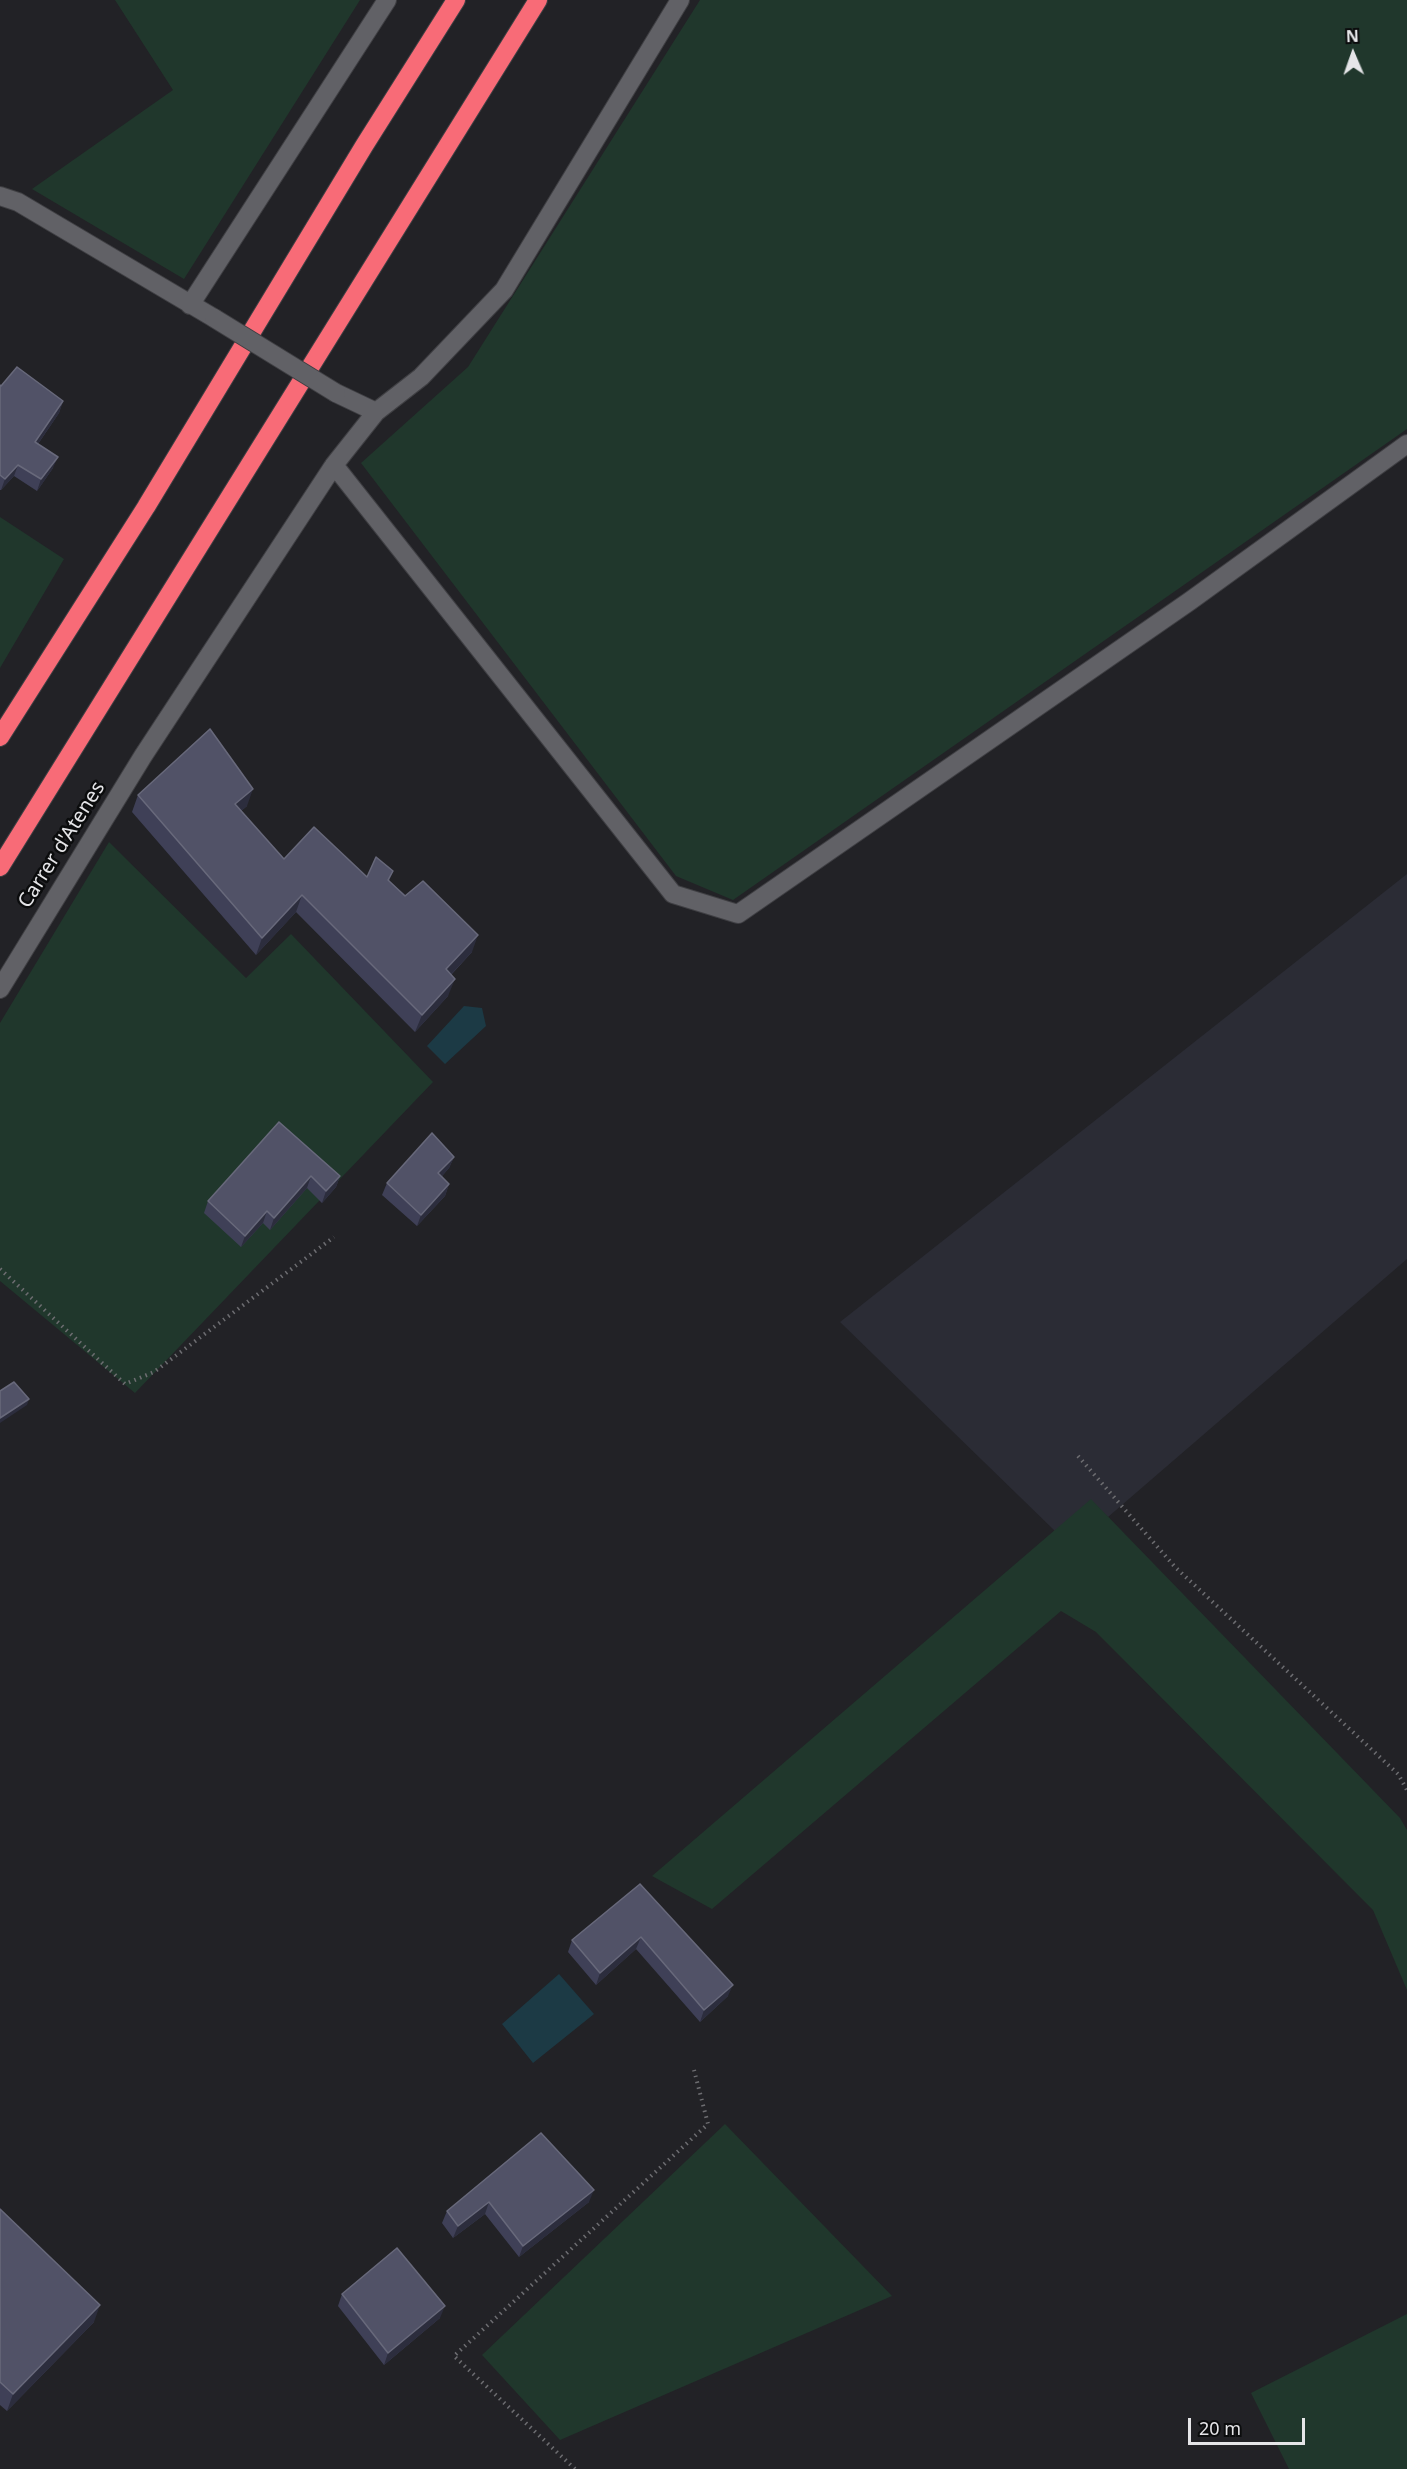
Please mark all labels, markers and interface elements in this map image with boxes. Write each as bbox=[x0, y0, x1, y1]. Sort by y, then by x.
north arrow bbox=[1323, 24, 1383, 84]
text: N bbox=[1345, 25, 1359, 47]
street label: Carrer d'Atenes bbox=[14, 777, 110, 913]
scale bar bbox=[1191, 2406, 1308, 2444]
text: 20 m bbox=[1199, 2416, 1241, 2440]

